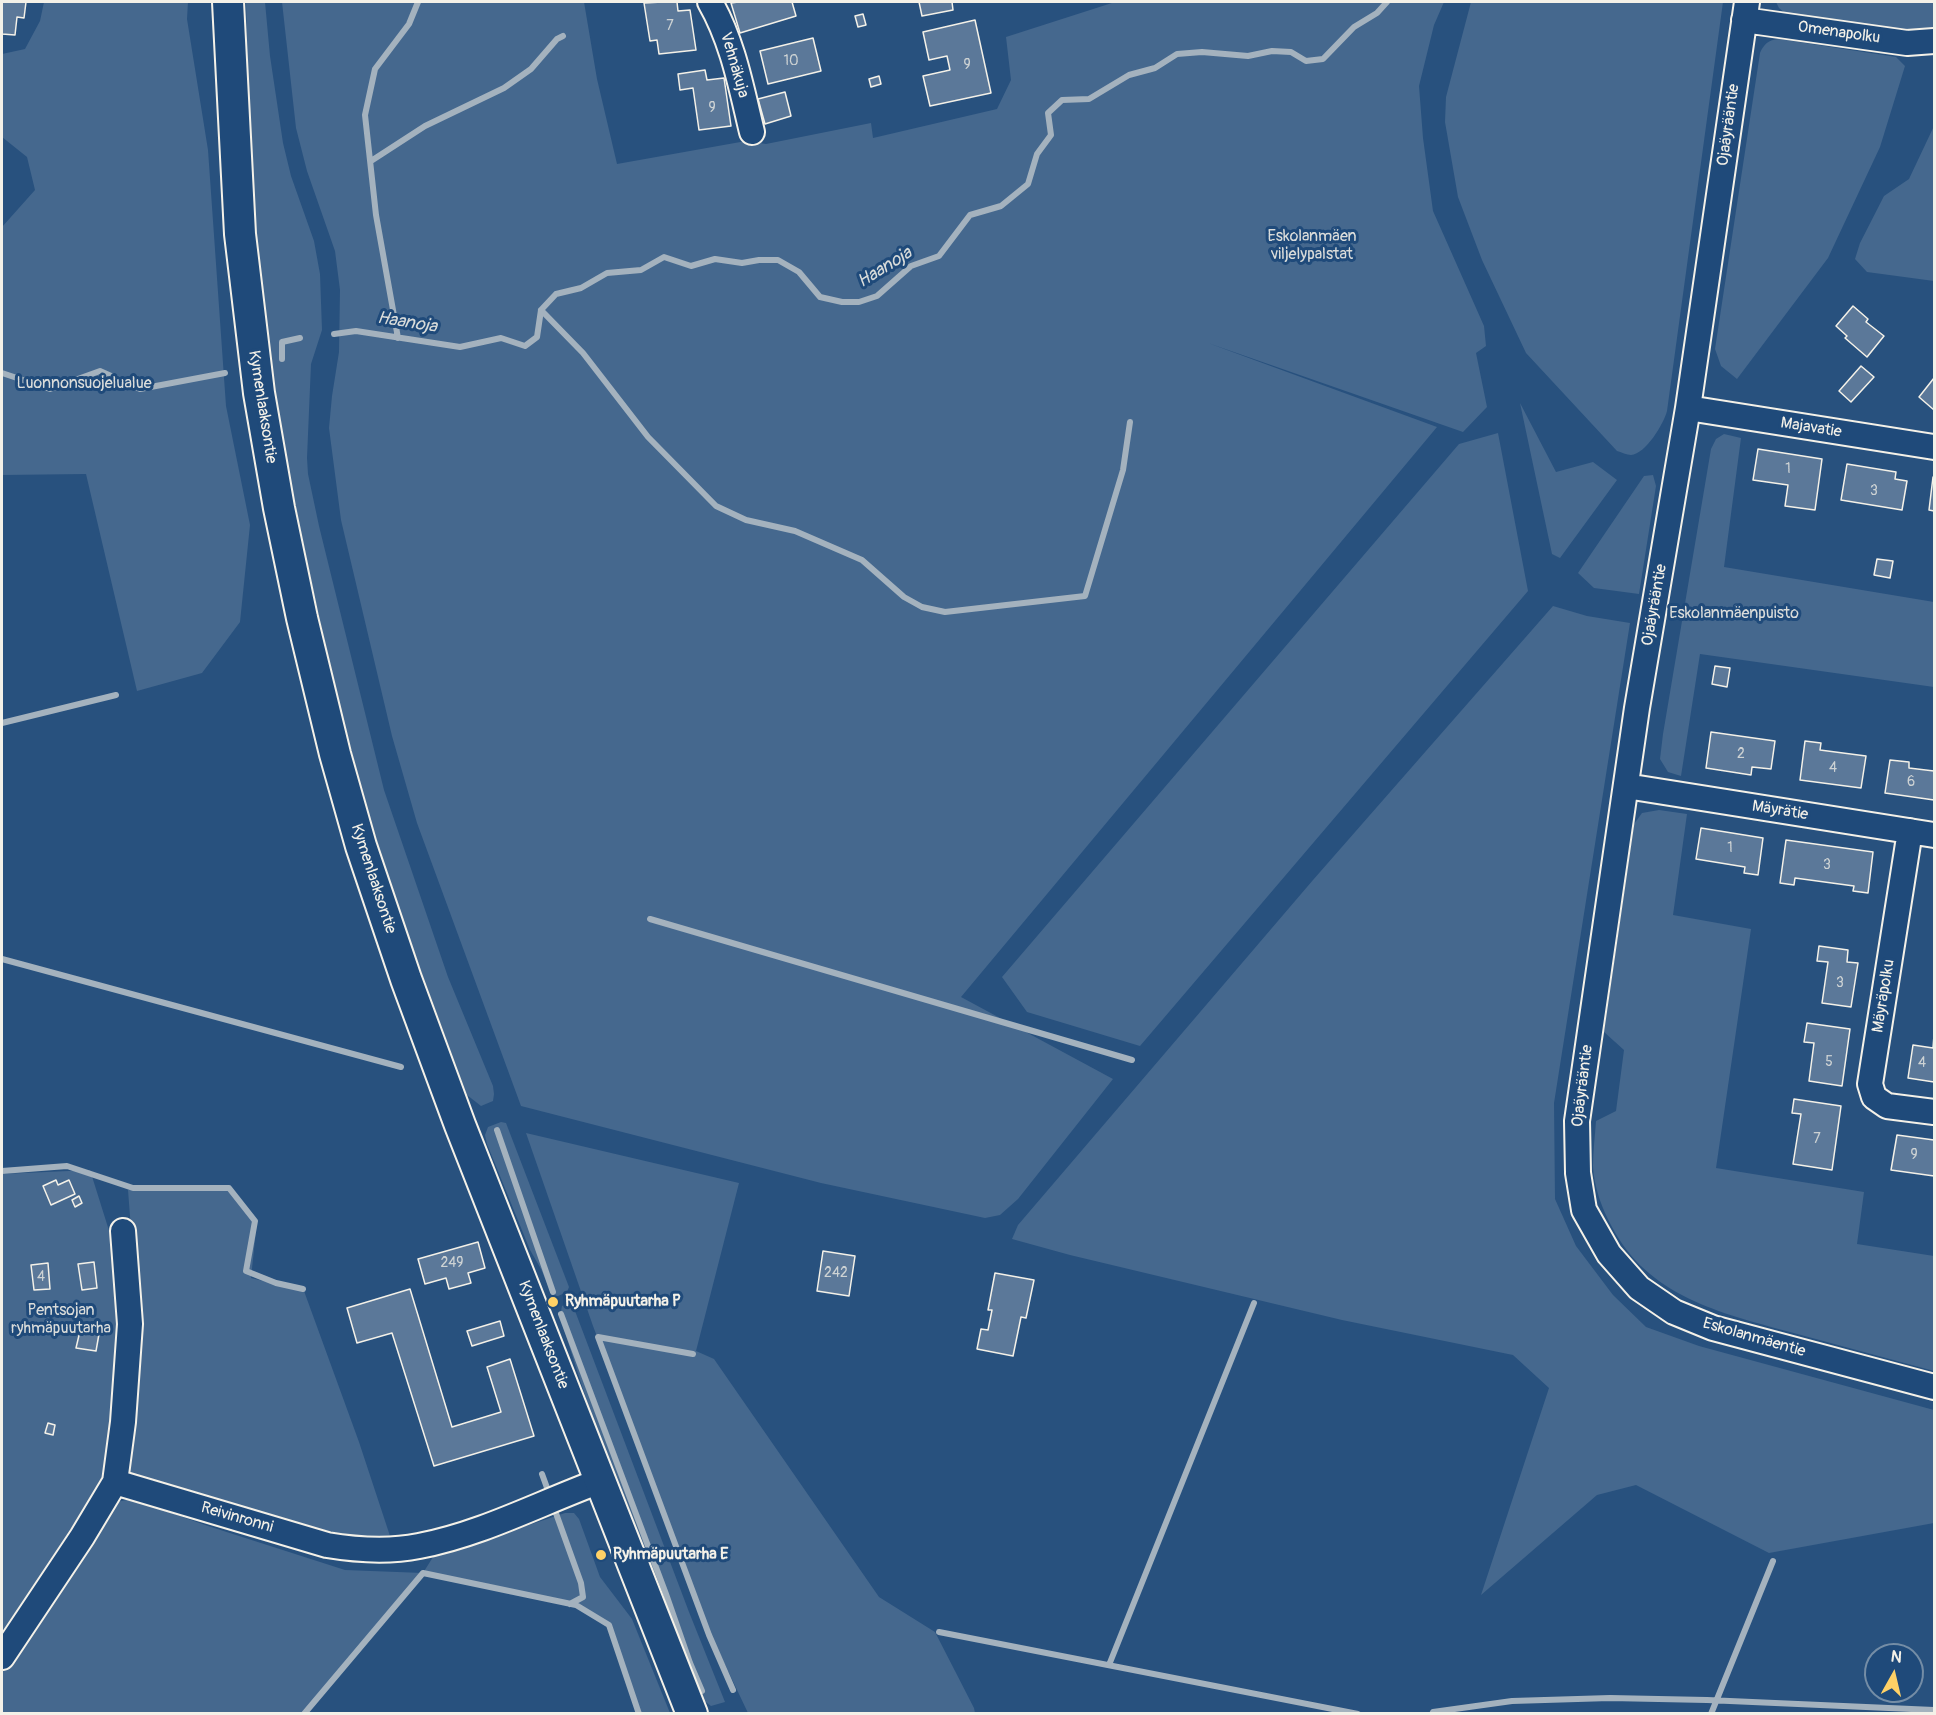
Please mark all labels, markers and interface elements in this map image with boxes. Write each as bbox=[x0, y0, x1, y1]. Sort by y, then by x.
house number: 7 bbox=[666, 18, 674, 34]
street label: Omenapolku bbox=[1797, 18, 1881, 48]
street label: Vehnäkuja bbox=[715, 30, 753, 100]
house number: 10 bbox=[783, 53, 799, 69]
house number: 9 bbox=[963, 57, 971, 73]
street label: Ojaäyrääntie bbox=[1714, 83, 1744, 167]
house number: 9 bbox=[708, 100, 716, 116]
park label: Eskolanmäen viljelypalstat bbox=[1267, 227, 1357, 265]
water label: Haanoja bbox=[854, 243, 916, 293]
water label: Haanoja bbox=[376, 308, 438, 338]
street label: Kymenlaaksontie bbox=[244, 349, 280, 465]
park label: Luonnonsuojelualue bbox=[16, 374, 152, 394]
street label: Majavatie bbox=[1779, 414, 1843, 442]
house number: 1 bbox=[1785, 461, 1791, 477]
house number: 3 bbox=[1870, 483, 1878, 499]
street label: Ojaäyrääntie bbox=[1638, 563, 1672, 647]
park label: Eskolanmäenpuisto bbox=[1669, 604, 1799, 624]
house number: 2 bbox=[1737, 746, 1745, 762]
house number: 4 bbox=[1829, 760, 1837, 776]
house number: 6 bbox=[1907, 774, 1915, 790]
street label: Mäyrätie bbox=[1751, 797, 1809, 825]
street label: Kymenlaaksontie bbox=[346, 822, 400, 936]
house number: 1 bbox=[1727, 840, 1733, 856]
house number: 3 bbox=[1823, 857, 1831, 873]
street label: Mäyräpolku bbox=[1869, 958, 1899, 1034]
house number: 3 bbox=[1836, 975, 1844, 991]
street label: Ojaäyrääntie bbox=[1568, 1044, 1598, 1128]
house number: 5 bbox=[1825, 1054, 1833, 1070]
house number: 4 bbox=[1918, 1055, 1926, 1071]
house number: 7 bbox=[1813, 1131, 1821, 1147]
house number: 9 bbox=[1910, 1147, 1918, 1163]
house number: 249 bbox=[440, 1255, 464, 1271]
house number: 242 bbox=[824, 1265, 848, 1281]
house number: 4 bbox=[37, 1269, 45, 1285]
street label: Kymenlaaksontie bbox=[514, 1278, 572, 1392]
place label: Ryhmäpuutarha P bbox=[565, 1292, 681, 1312]
marker: Ryhmäpuutarha P bbox=[546, 1295, 560, 1309]
park label: Pentsojan ryhmäpuutarha bbox=[11, 1301, 111, 1339]
street label: Eskolanmäentie bbox=[1700, 1314, 1808, 1362]
street label: Reivinronni bbox=[199, 1499, 275, 1537]
place label: Ryhmäpuutarha E bbox=[613, 1545, 728, 1565]
marker: Ryhmäpuutarha E bbox=[594, 1548, 608, 1562]
north arrow bbox=[1864, 1643, 1924, 1703]
text: N bbox=[1889, 1646, 1903, 1668]

